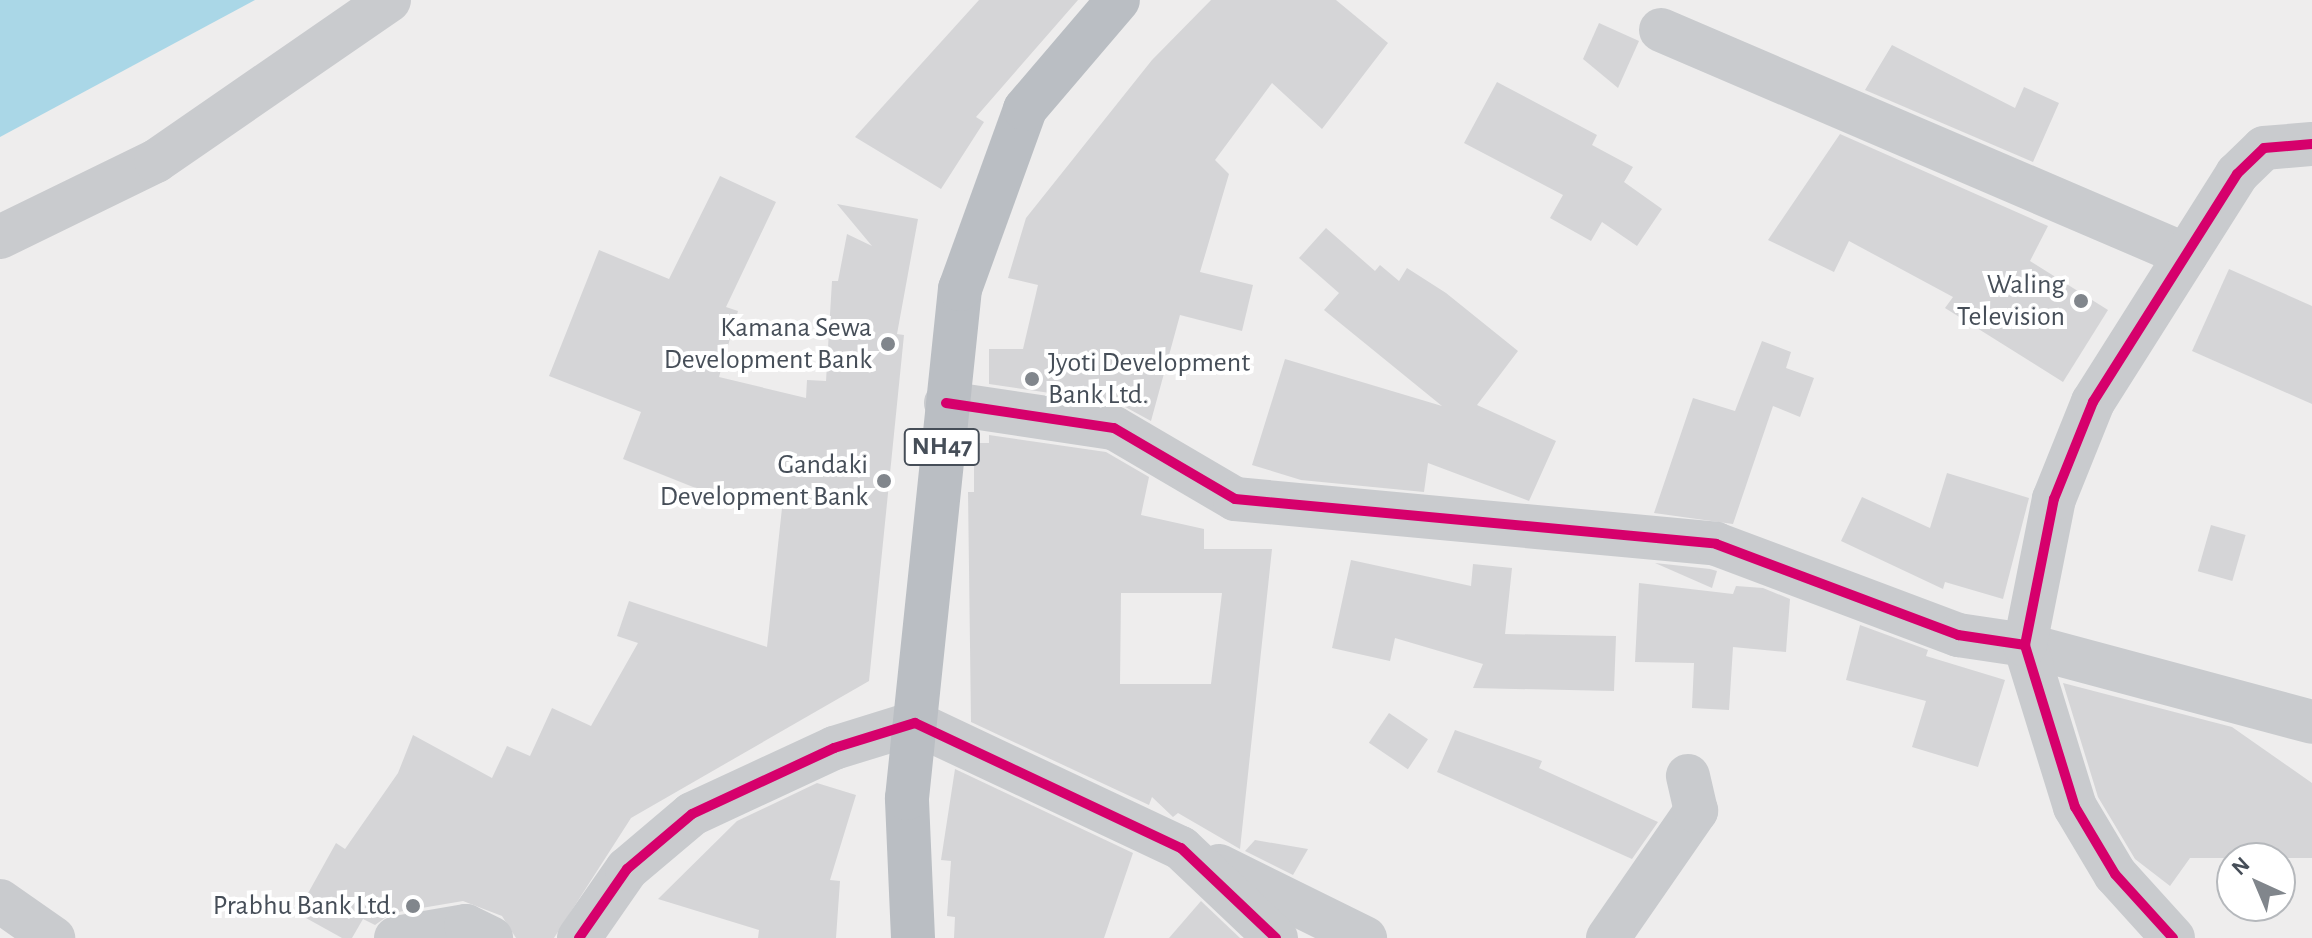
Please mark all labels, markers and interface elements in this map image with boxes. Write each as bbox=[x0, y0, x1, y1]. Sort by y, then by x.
place label: Waling Television bbox=[1957, 268, 2065, 334]
marker: Waling Television bbox=[2072, 292, 2090, 310]
place label: Kamana Sewa Development Bank bbox=[664, 311, 872, 377]
marker: Kamana Sewa Development Bank bbox=[879, 335, 897, 353]
place label: Jyoti Development Bank Ltd. bbox=[1048, 346, 1250, 412]
marker: Jyoti Development Bank Ltd. bbox=[1023, 370, 1041, 388]
road number: NH47 bbox=[902, 425, 982, 469]
place label: Gandaki Development Bank bbox=[660, 448, 868, 514]
marker: Gandaki Development Bank bbox=[875, 472, 893, 490]
north arrow bbox=[2216, 842, 2296, 922]
text: N bbox=[2228, 853, 2254, 879]
place label: Prabhu Bank Ltd. bbox=[213, 889, 397, 923]
marker: Prabhu Bank Ltd. bbox=[404, 897, 422, 915]

